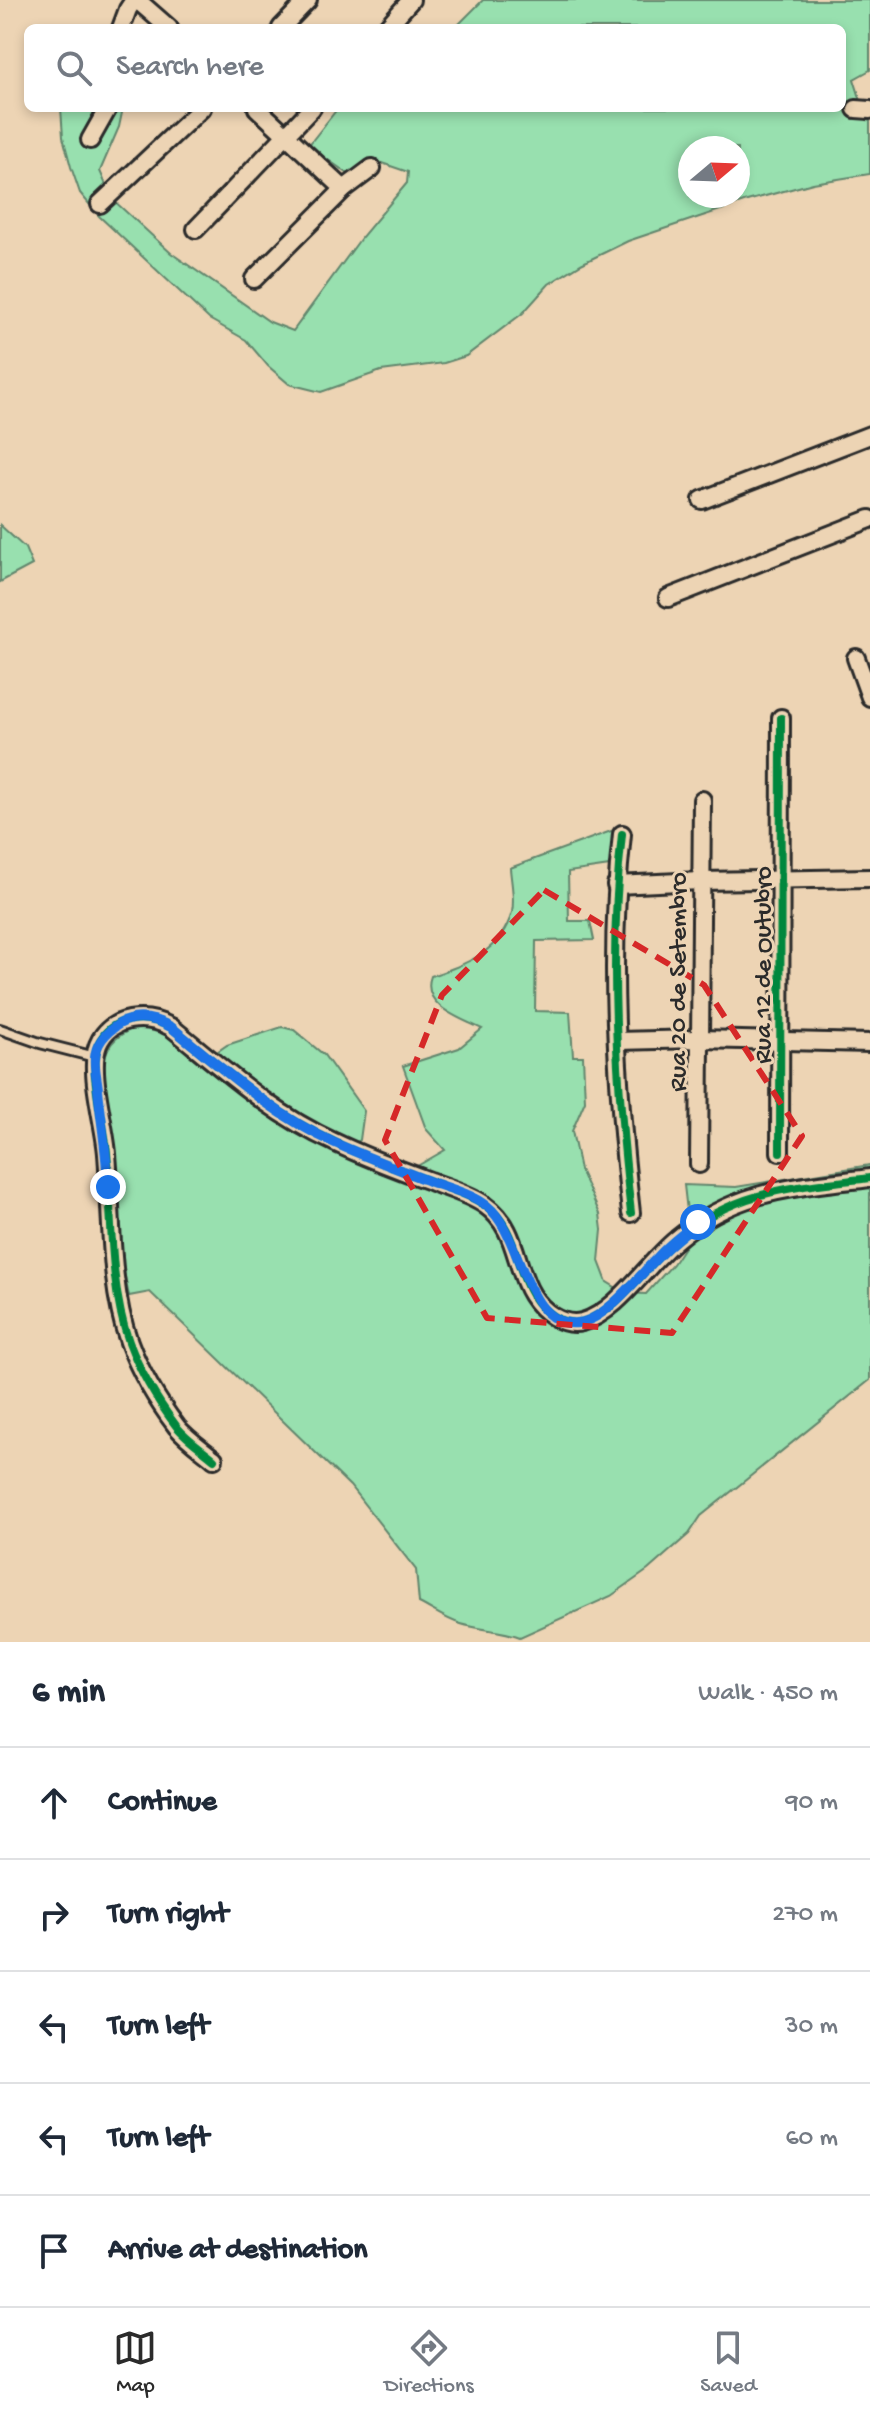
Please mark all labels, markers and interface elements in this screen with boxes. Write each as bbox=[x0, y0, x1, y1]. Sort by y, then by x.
search box bbox=[24, 24, 846, 112]
icon: search bbox=[52, 46, 96, 90]
text: Search here bbox=[116, 51, 264, 86]
north arrow bbox=[678, 136, 750, 208]
street label: Rua 12 de Outubro bbox=[750, 866, 781, 1064]
street label: Rua 20 de Setembro bbox=[665, 872, 696, 1092]
route end bbox=[90, 1169, 126, 1205]
route start bbox=[680, 1204, 716, 1240]
text: 6 min bbox=[32, 1674, 105, 1714]
text: Walk · 450 m bbox=[698, 1679, 838, 1710]
icon: ahead bbox=[32, 1781, 76, 1825]
text: Continue bbox=[108, 1786, 217, 1821]
text: 90 m bbox=[786, 1788, 838, 1819]
icon: right bbox=[32, 1893, 76, 1937]
text: Turn right bbox=[108, 1898, 228, 1933]
text: 270 m bbox=[772, 1900, 838, 1931]
icon: left bbox=[32, 2005, 76, 2049]
text: Turn left bbox=[108, 2010, 209, 2045]
text: 30 m bbox=[785, 2012, 838, 2043]
icon: left bbox=[32, 2117, 76, 2161]
text: Turn left bbox=[108, 2122, 209, 2157]
text: 60 m bbox=[785, 2124, 838, 2155]
icon: arrive bbox=[32, 2229, 76, 2273]
text: Arrive at destination bbox=[108, 2234, 368, 2269]
tab: Map bbox=[113, 2326, 157, 2400]
tab: Directions bbox=[384, 2326, 474, 2400]
tab: Saved bbox=[700, 2326, 757, 2400]

